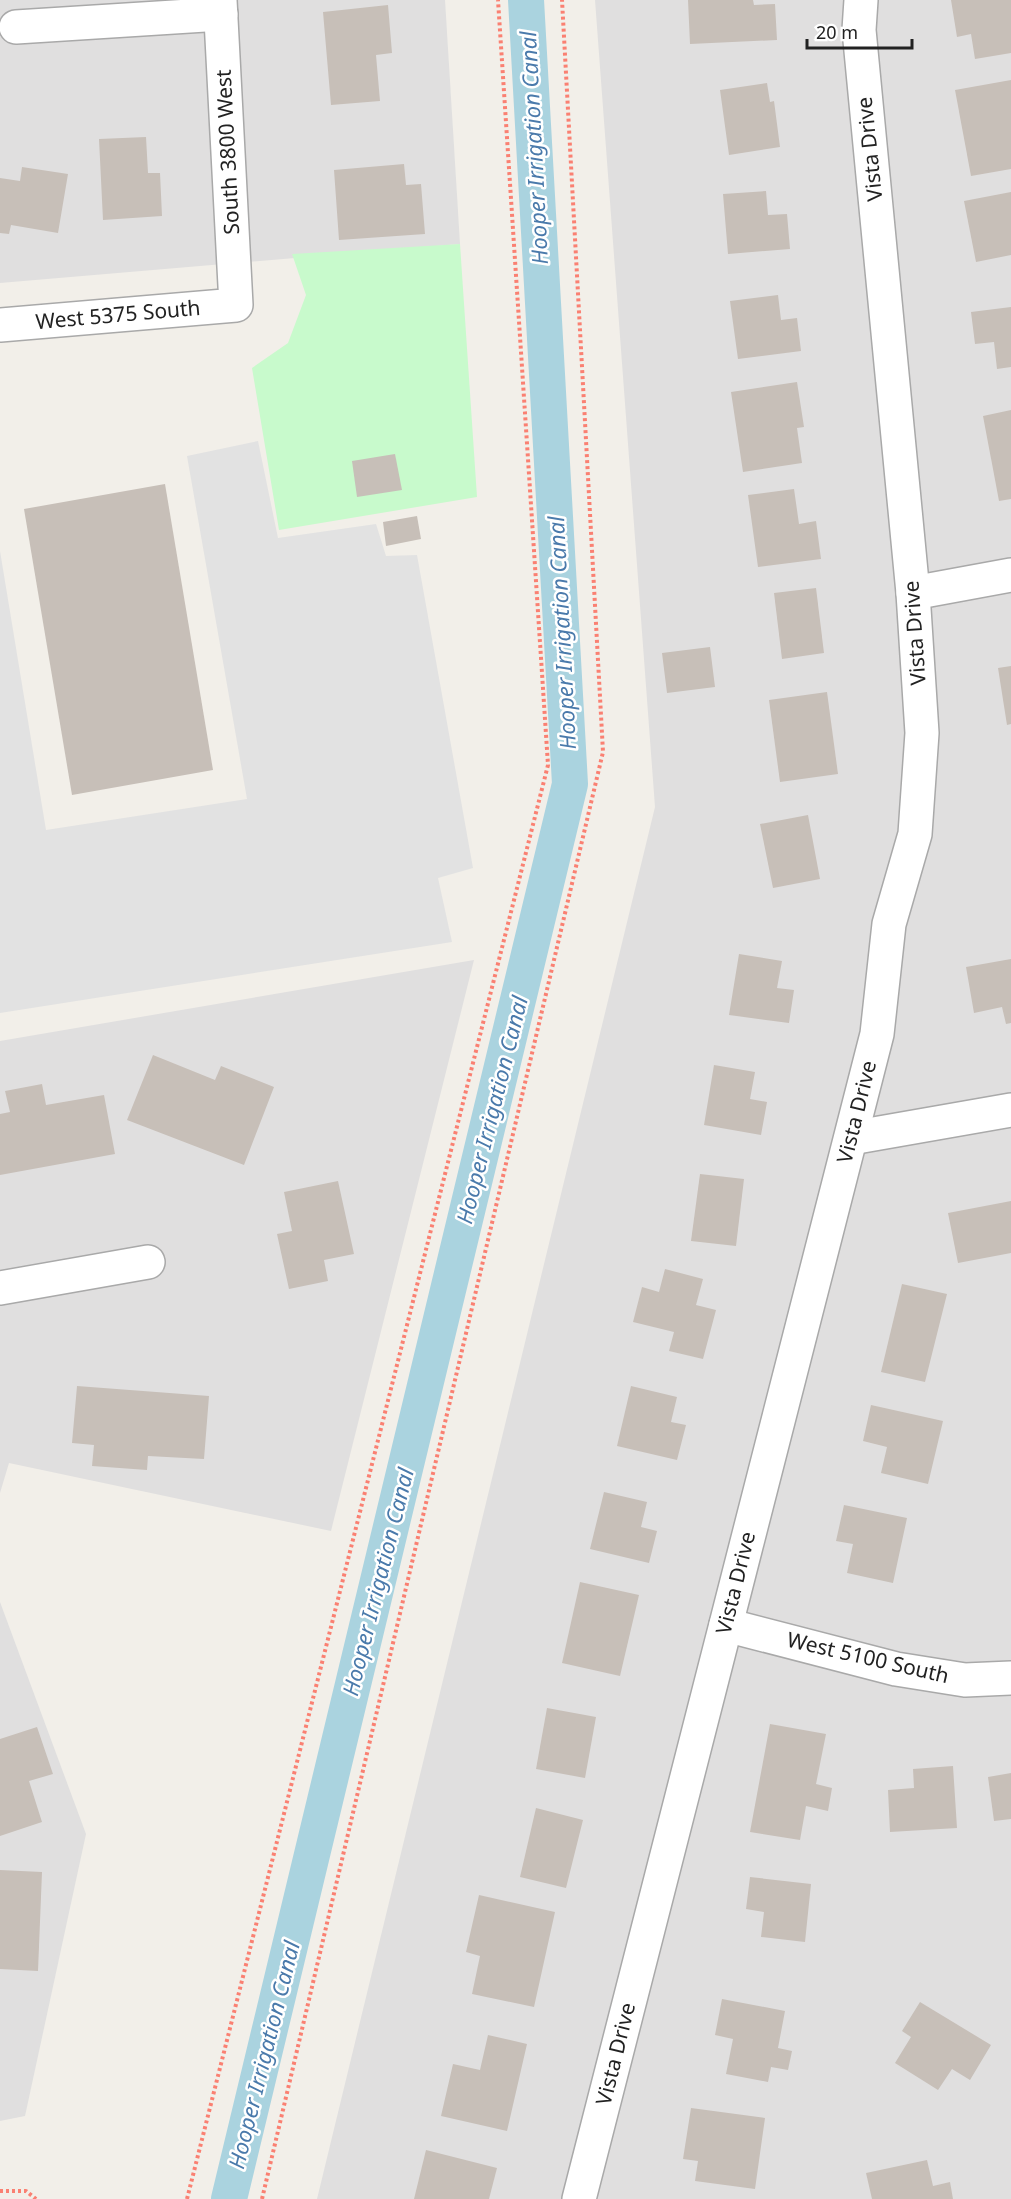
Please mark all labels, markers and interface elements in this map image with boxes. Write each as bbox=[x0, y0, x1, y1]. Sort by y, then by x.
scale bar bbox=[807, 12, 912, 50]
text: 20 m bbox=[816, 20, 858, 44]
water label: Hooper Irrigation Canal bbox=[512, 29, 554, 265]
street label: South 3800 West bbox=[209, 68, 245, 235]
street label: Vista Drive bbox=[850, 96, 888, 203]
street label: West 5375 South bbox=[34, 293, 201, 335]
water label: Hooper Irrigation Canal bbox=[540, 514, 582, 750]
street label: Vista Drive bbox=[896, 580, 932, 686]
water label: Hooper Irrigation Canal bbox=[448, 992, 534, 1227]
street label: Vista Drive bbox=[830, 1058, 882, 1166]
water label: Hooper Irrigation Canal bbox=[334, 1464, 420, 1699]
street label: Vista Drive bbox=[709, 1529, 761, 1637]
street label: West 5100 South bbox=[785, 1625, 952, 1689]
water label: Hooper Irrigation Canal bbox=[220, 1937, 306, 2172]
street label: Vista Drive bbox=[589, 2000, 641, 2108]

